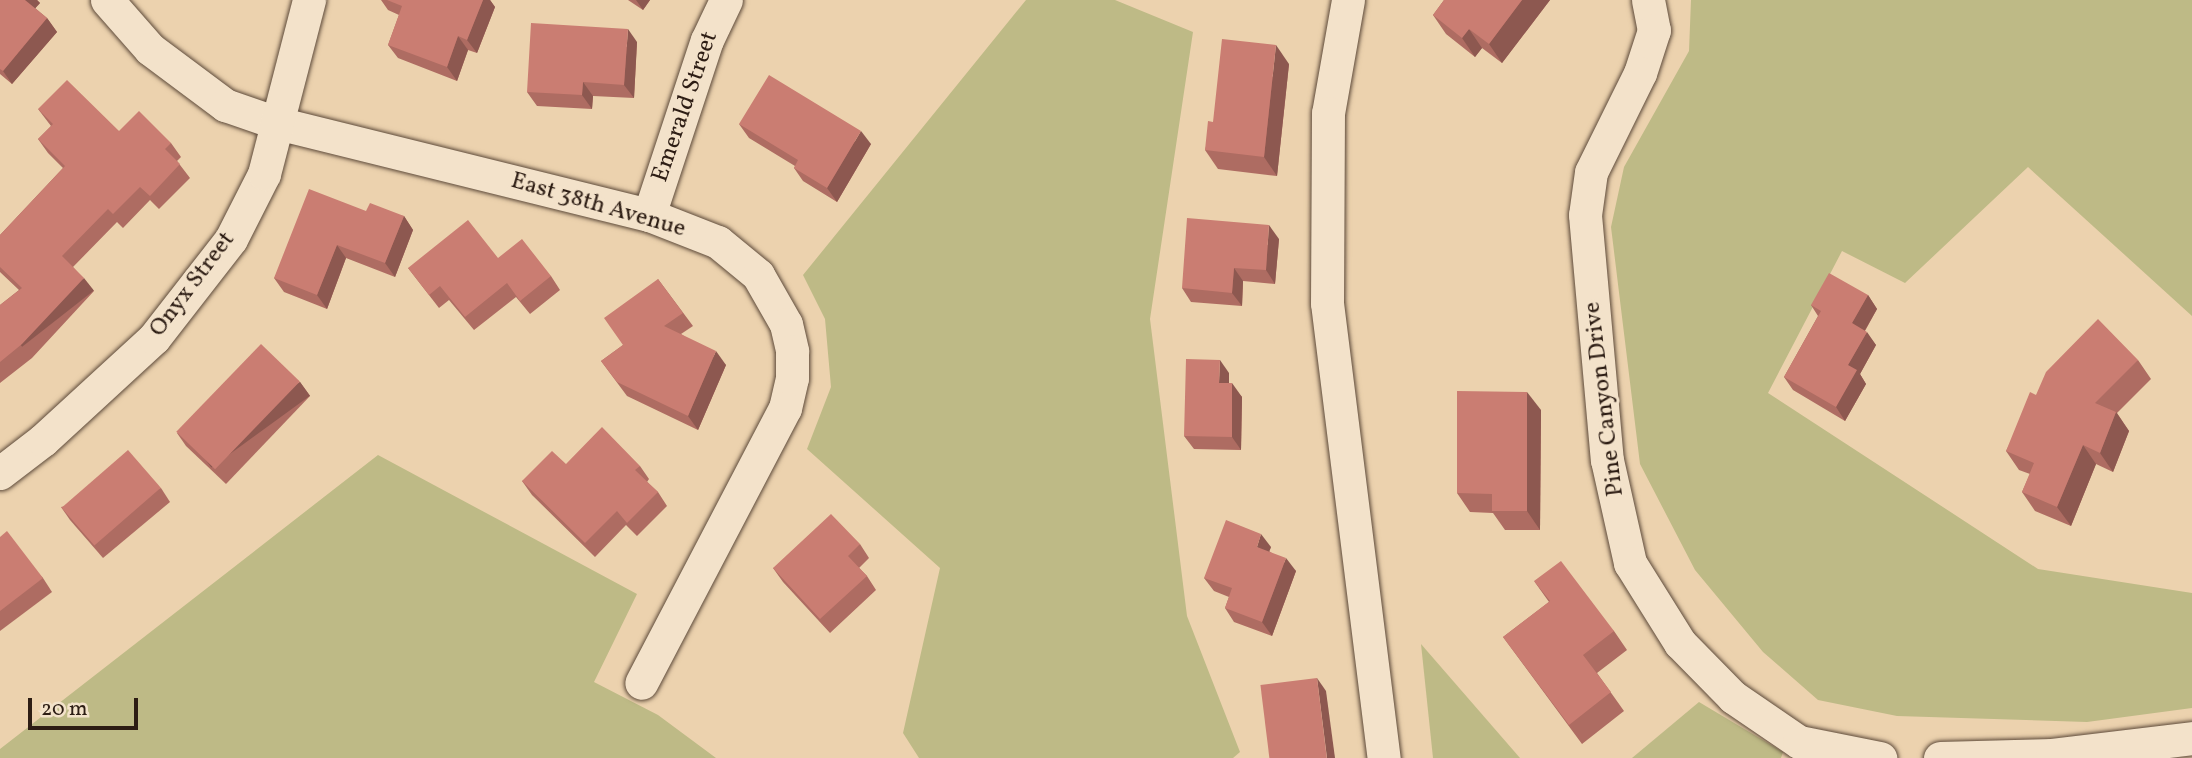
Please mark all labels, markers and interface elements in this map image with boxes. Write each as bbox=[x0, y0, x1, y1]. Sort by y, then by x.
street label: Emerald Street bbox=[647, 28, 725, 186]
street label: East 38th Avenue bbox=[507, 167, 689, 245]
street label: Onyx Street bbox=[144, 227, 242, 343]
street label: Pine Canyon Drive bbox=[1579, 300, 1631, 498]
scale bar bbox=[32, 684, 142, 728]
text: 20 m bbox=[41, 695, 87, 724]

